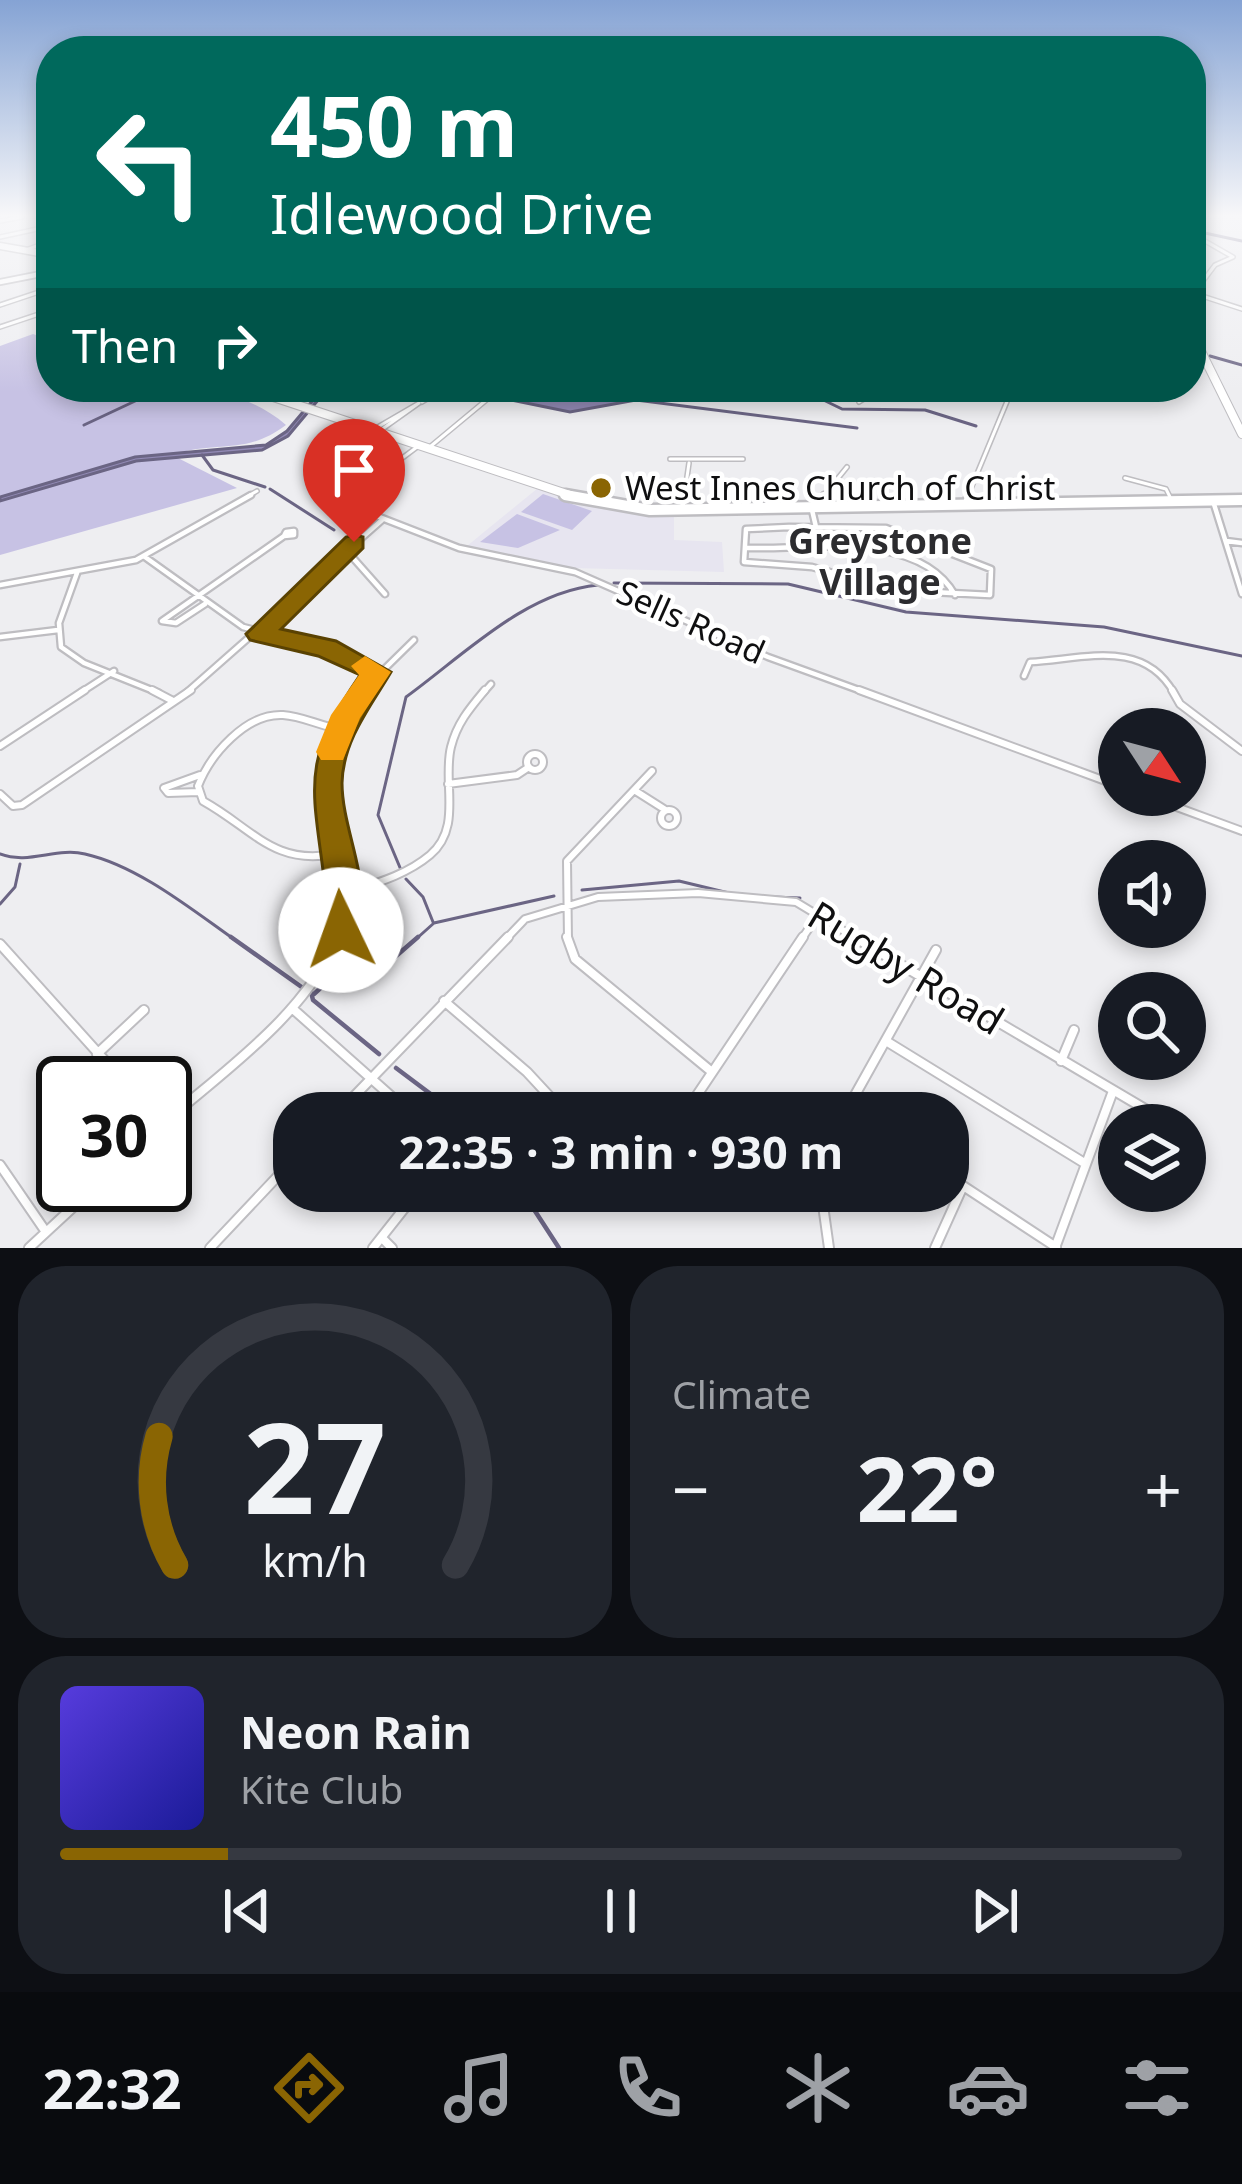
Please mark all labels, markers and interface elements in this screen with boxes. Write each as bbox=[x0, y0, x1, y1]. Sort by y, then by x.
text: 450 m bbox=[270, 67, 518, 182]
icon: left bbox=[72, 84, 228, 240]
text: Idlewood Drive bbox=[270, 176, 653, 250]
icon: right bbox=[202, 312, 268, 378]
text: Then bbox=[72, 315, 178, 376]
pin bbox=[303, 419, 405, 542]
icon: arrive bbox=[321, 437, 387, 503]
place label: West Innes Church of Christ bbox=[625, 465, 1055, 510]
marker: West Innes Church of Christ bbox=[588, 475, 614, 501]
district label: Greystone Village bbox=[788, 516, 972, 606]
street label: Sells Road bbox=[610, 569, 772, 674]
north arrow bbox=[1098, 708, 1206, 816]
map controls bbox=[1098, 708, 1206, 1212]
button: sound bbox=[1098, 840, 1206, 948]
position arrow bbox=[278, 867, 404, 993]
street label: Rugby Road bbox=[799, 888, 1014, 1046]
button: search bbox=[1098, 972, 1206, 1080]
speed limit sign: 30 bbox=[36, 1056, 192, 1212]
button: layers bbox=[1098, 1104, 1206, 1212]
text: 22:35 · 3 min · 930 m bbox=[399, 1121, 843, 1182]
text: Climate bbox=[672, 1367, 811, 1420]
text: 27 bbox=[244, 1381, 386, 1551]
text: 22° bbox=[856, 1426, 998, 1548]
text: − bbox=[672, 1443, 710, 1533]
text: + bbox=[1144, 1443, 1182, 1533]
text: km/h bbox=[262, 1531, 368, 1590]
text: Neon Rain bbox=[240, 1701, 472, 1762]
text: Kite Club bbox=[240, 1762, 403, 1815]
icon: previous bbox=[214, 1878, 280, 1944]
icon: pause bbox=[588, 1878, 654, 1944]
icon: next bbox=[962, 1878, 1028, 1944]
icon: directions bbox=[267, 2046, 351, 2130]
icon: music bbox=[437, 2046, 521, 2130]
icon: phone bbox=[606, 2046, 690, 2130]
icon: climate bbox=[776, 2046, 860, 2130]
icon: car bbox=[946, 2046, 1030, 2130]
icon: filters bbox=[1115, 2046, 1199, 2130]
text: 22:32 bbox=[43, 2051, 182, 2125]

